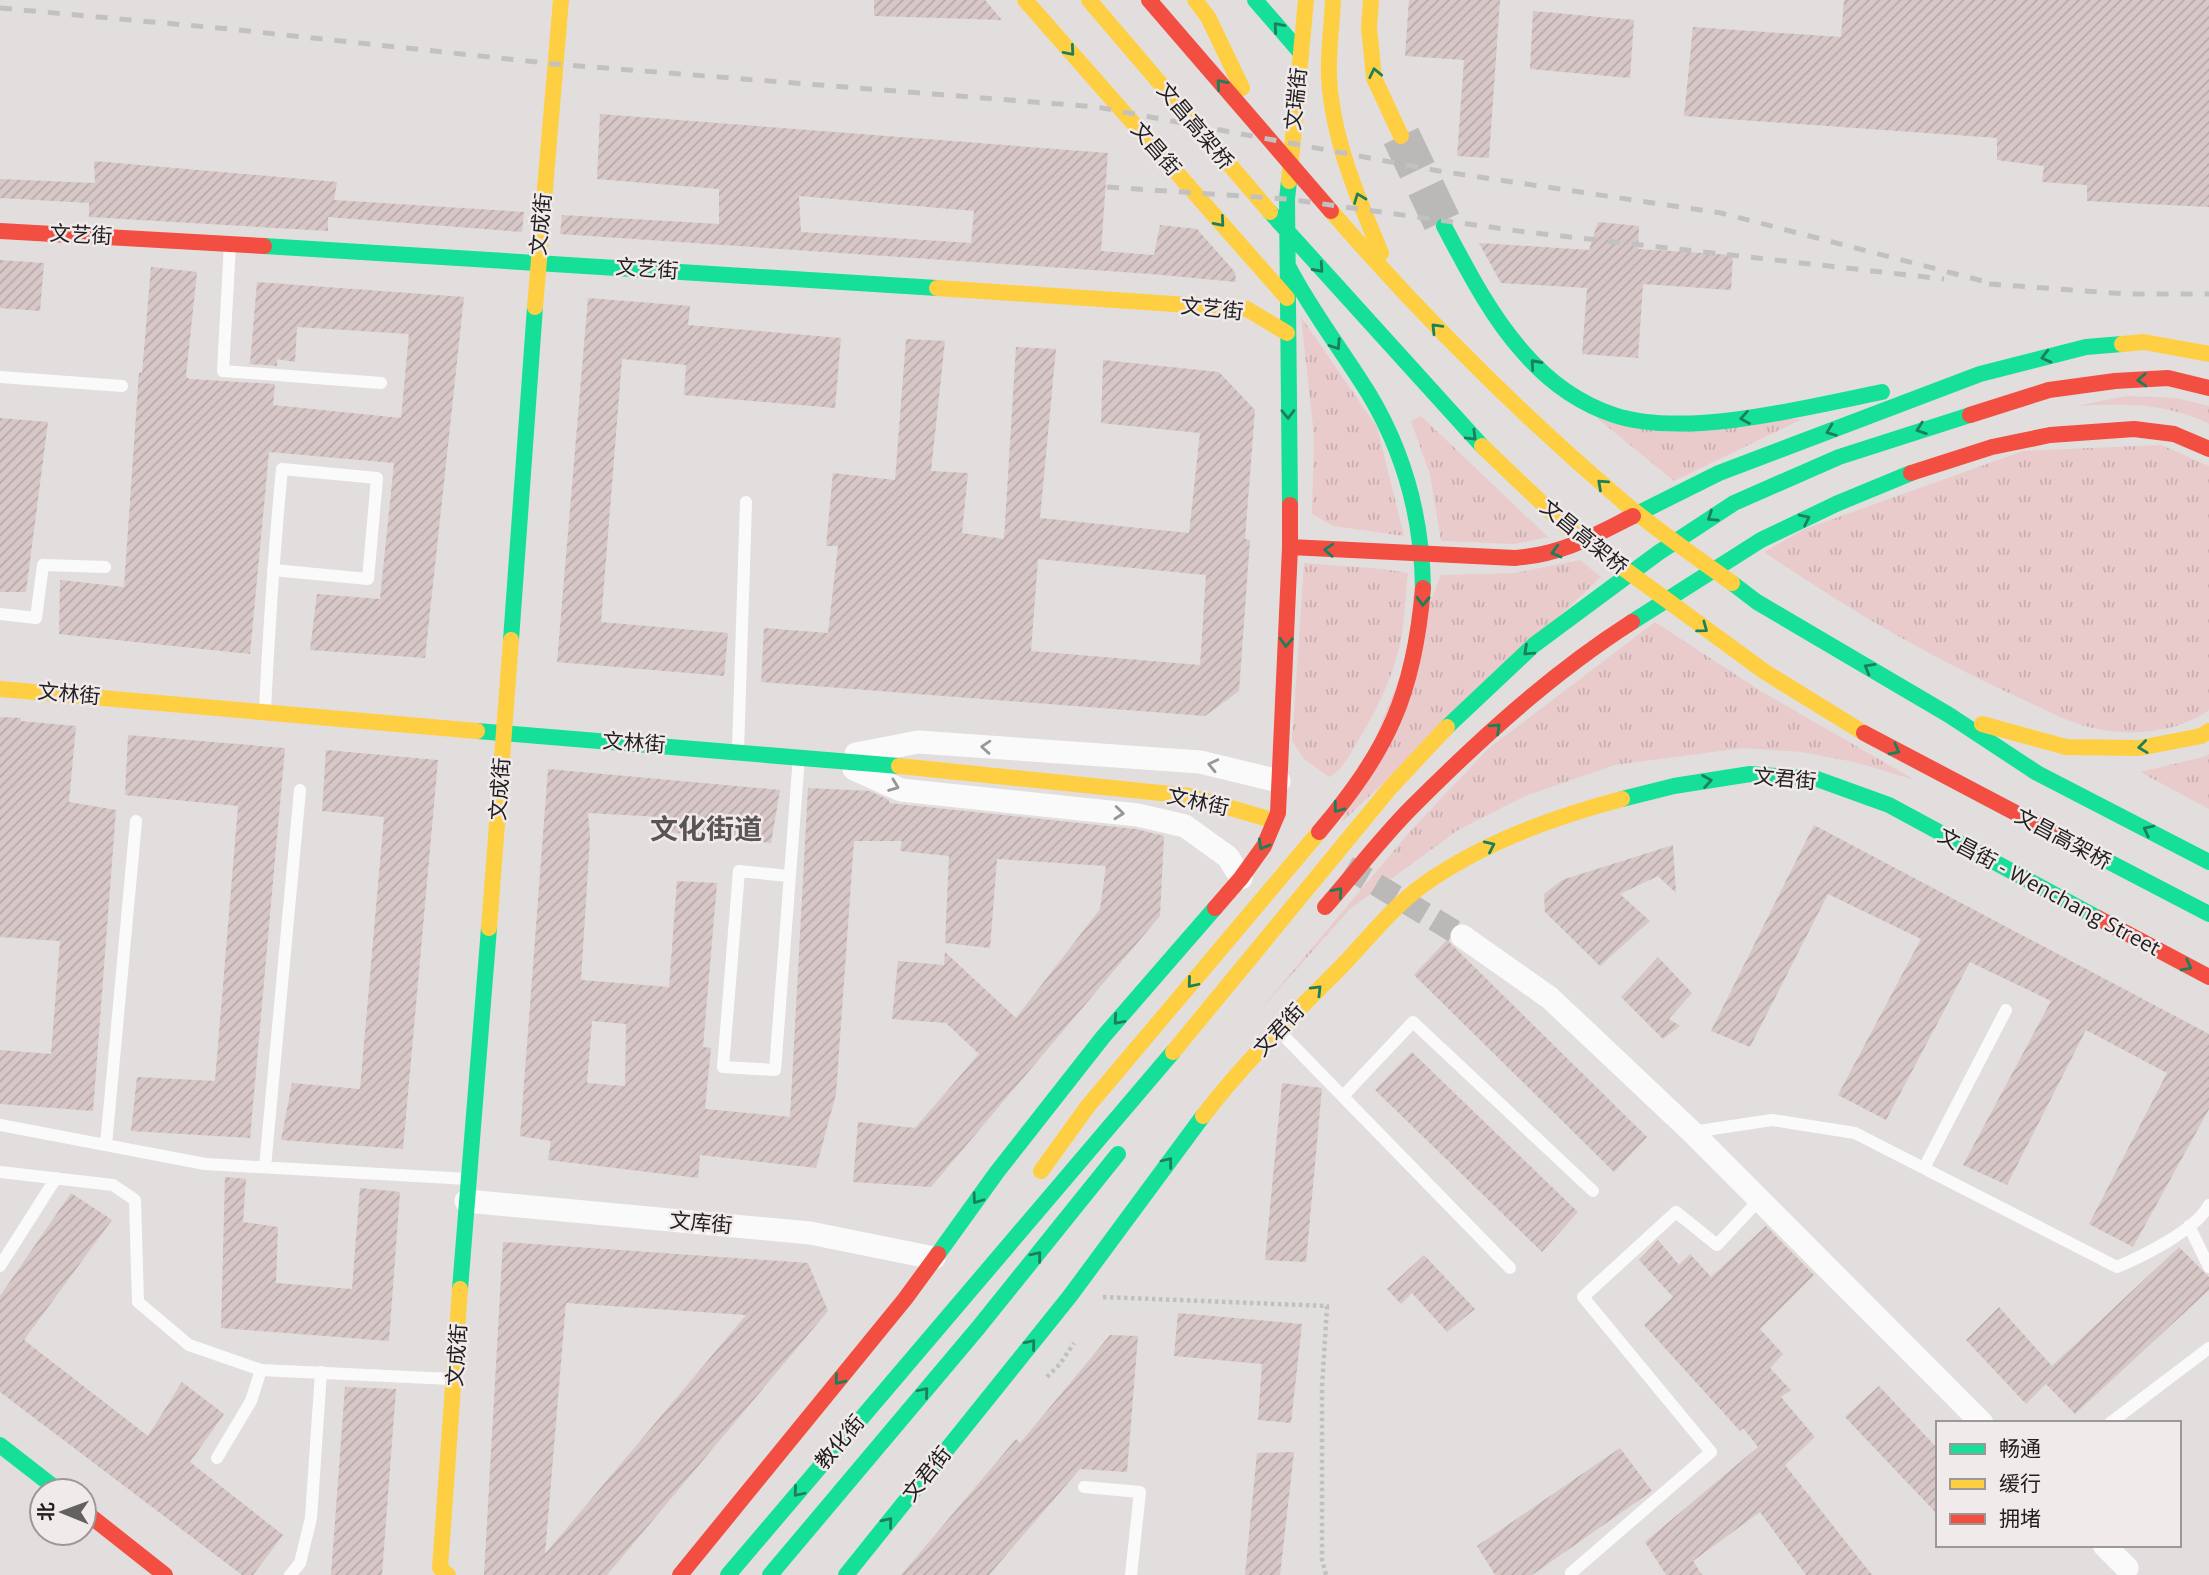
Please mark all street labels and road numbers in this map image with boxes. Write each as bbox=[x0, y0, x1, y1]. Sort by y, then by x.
street label: 文瑞街 bbox=[1278, 66, 1312, 132]
street label: 文昌高架桥 bbox=[1151, 76, 1240, 175]
street label: 文昌街 bbox=[1126, 115, 1188, 181]
street label: 文成街 bbox=[523, 191, 557, 257]
street label: 文艺街 bbox=[49, 218, 113, 250]
street label: 文艺街 bbox=[615, 252, 679, 284]
street label: 文艺街 bbox=[1179, 291, 1245, 325]
street label: 文昌高架桥 bbox=[1535, 492, 1634, 580]
street label: 文林街 bbox=[36, 676, 102, 710]
street label: 文林街 bbox=[602, 726, 666, 758]
street label: 文成街 bbox=[483, 757, 515, 821]
street label: 文君街 bbox=[1752, 761, 1818, 795]
street label: 文林街 bbox=[1164, 781, 1232, 821]
street label: 文昌高架桥 bbox=[2011, 801, 2116, 875]
street label: 文昌街 - Wenchang Street bbox=[1934, 821, 2165, 962]
street label: 文君街 bbox=[1247, 997, 1310, 1062]
street label: 文库街 bbox=[668, 1205, 734, 1239]
street label: 文成街 bbox=[440, 1323, 472, 1387]
street label: 教化街 bbox=[808, 1408, 870, 1474]
street label: 文君街 bbox=[896, 1440, 957, 1507]

